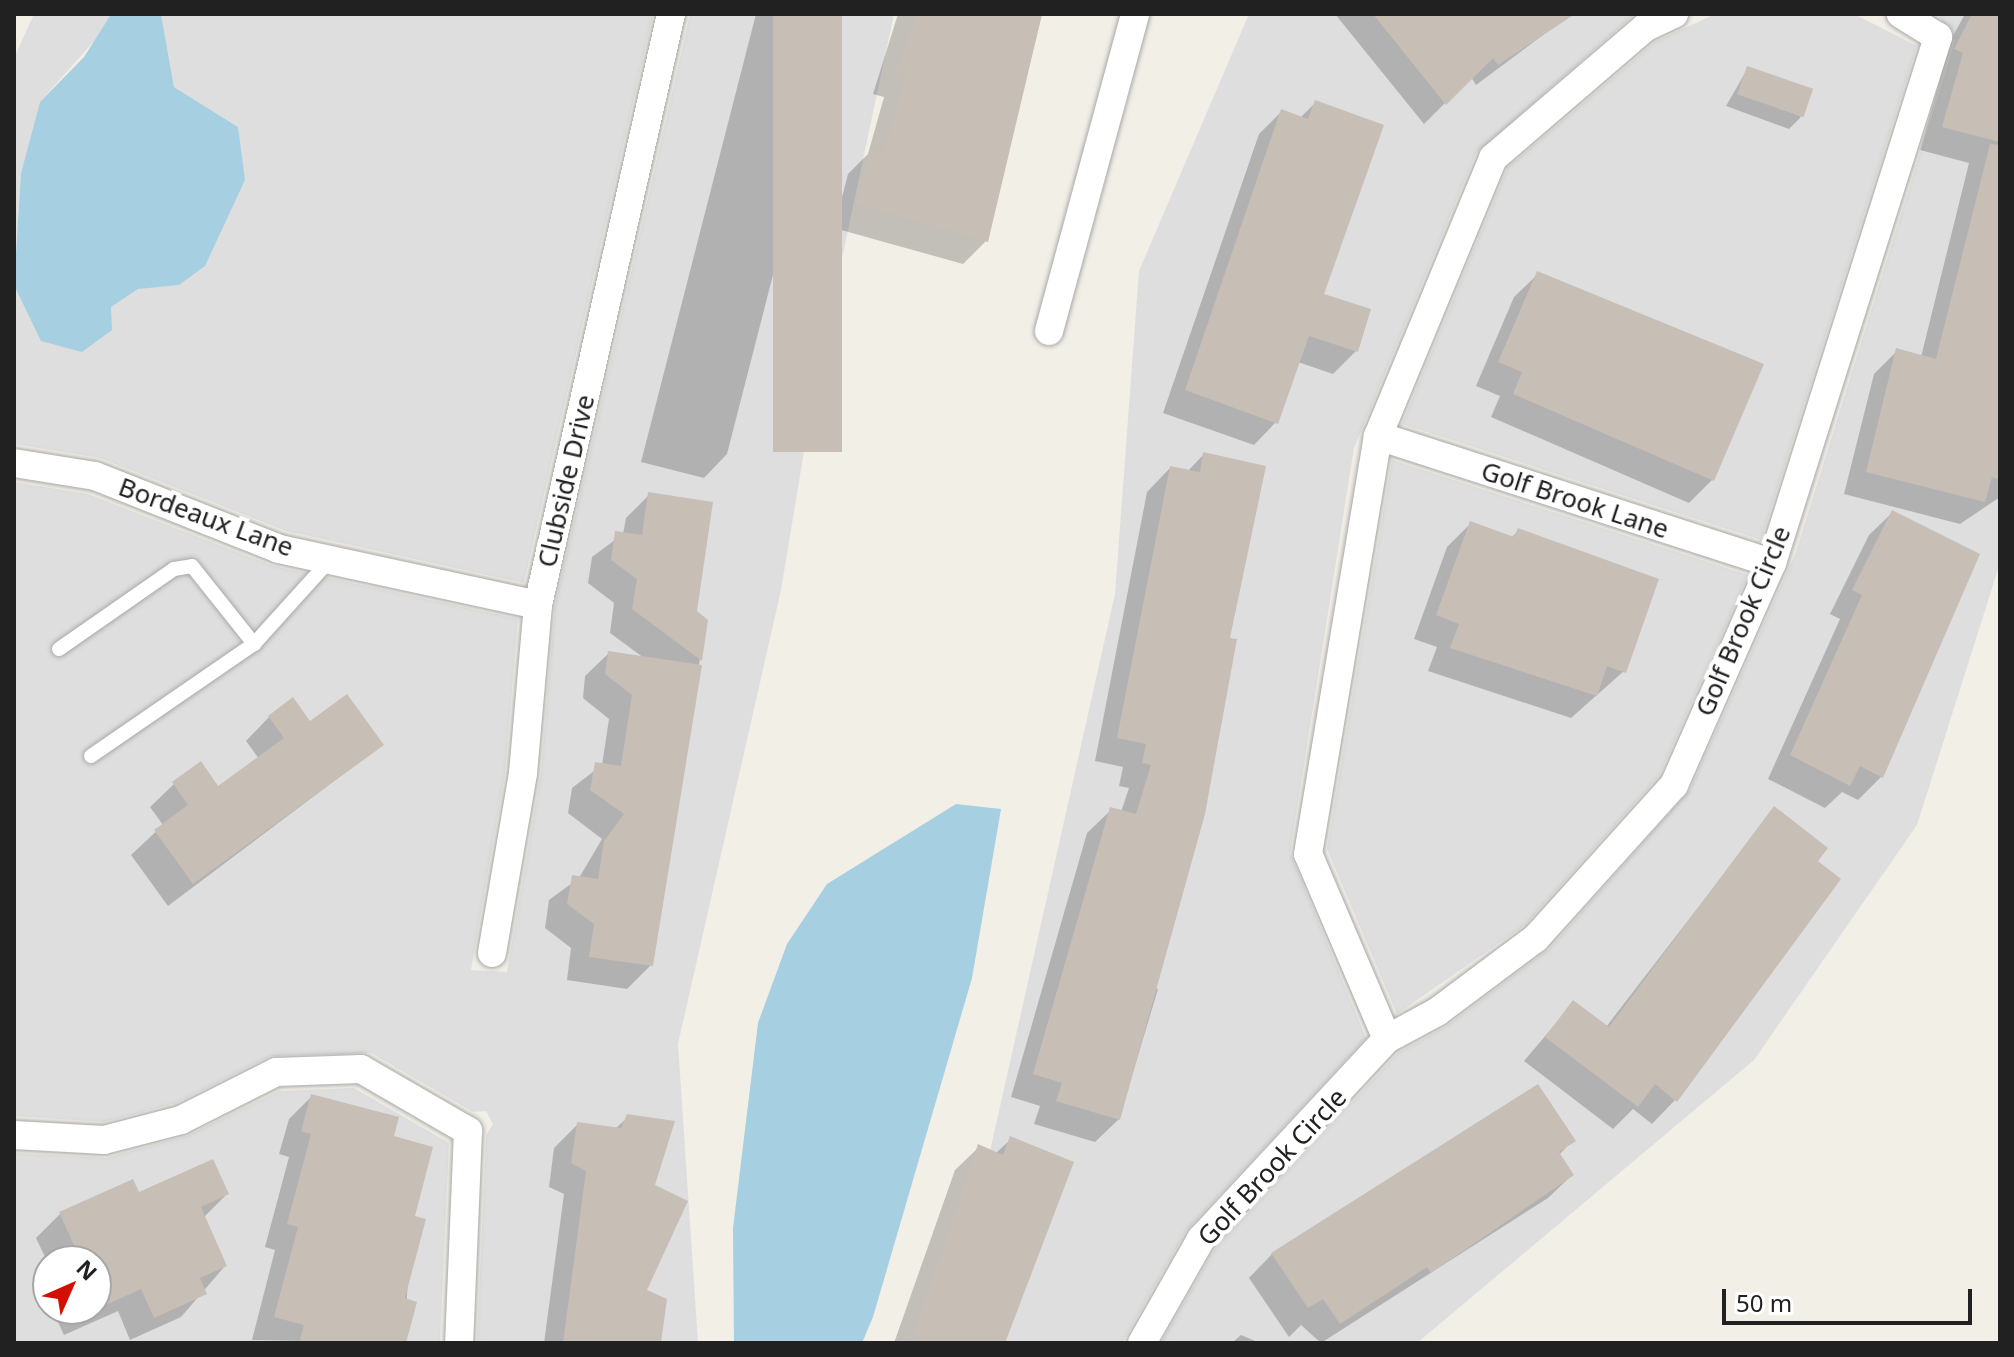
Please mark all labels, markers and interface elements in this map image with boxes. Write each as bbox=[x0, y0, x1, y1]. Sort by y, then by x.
street label: Clubside Drive bbox=[531, 392, 601, 570]
street label: Golf Brook Lane bbox=[1477, 455, 1673, 545]
street label: Bordeaux Lane bbox=[114, 471, 298, 563]
street label: Golf Brook Circle bbox=[1689, 521, 1797, 721]
street label: Golf Brook Circle bbox=[1191, 1082, 1353, 1252]
north arrow bbox=[32, 1245, 112, 1325]
text: N bbox=[71, 1253, 104, 1286]
scale bar bbox=[1726, 1273, 1976, 1323]
text: 50 m bbox=[1736, 1286, 1792, 1319]

